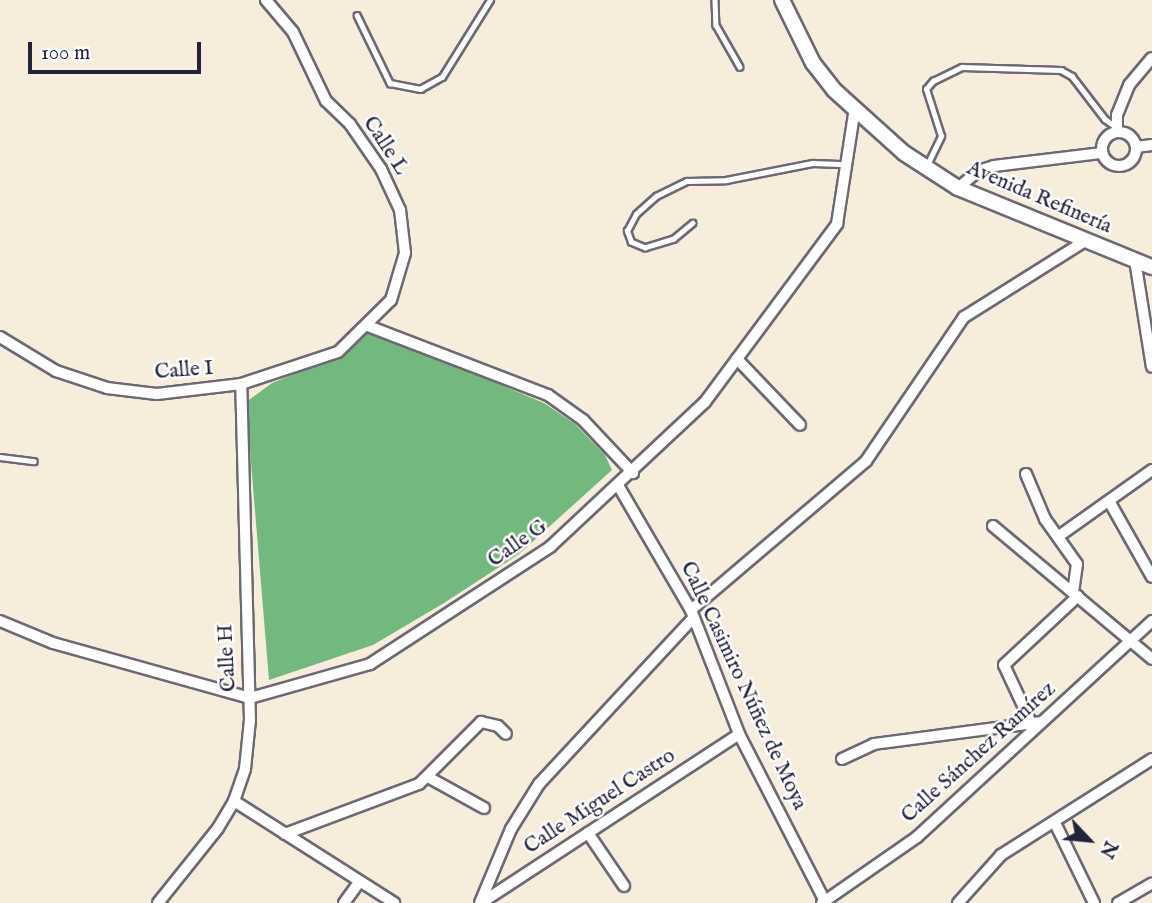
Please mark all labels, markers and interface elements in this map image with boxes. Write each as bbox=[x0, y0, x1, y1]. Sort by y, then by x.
scale bar bbox=[32, 28, 205, 72]
text: 100 m bbox=[41, 40, 90, 67]
street label: Calle L bbox=[357, 112, 413, 180]
street label: Avenida Refinería bbox=[963, 156, 1115, 240]
street label: Calle I bbox=[154, 356, 214, 386]
street label: Calle G bbox=[484, 515, 552, 573]
street label: Calle Casimiro Núñez de Moya bbox=[674, 558, 812, 814]
street label: Calle H bbox=[214, 624, 242, 692]
street label: Calle Sánchez Ramírez bbox=[897, 677, 1061, 829]
street label: Calle Miguel Castro bbox=[520, 744, 680, 860]
north arrow bbox=[1054, 805, 1124, 875]
text: N bbox=[1093, 837, 1122, 862]

